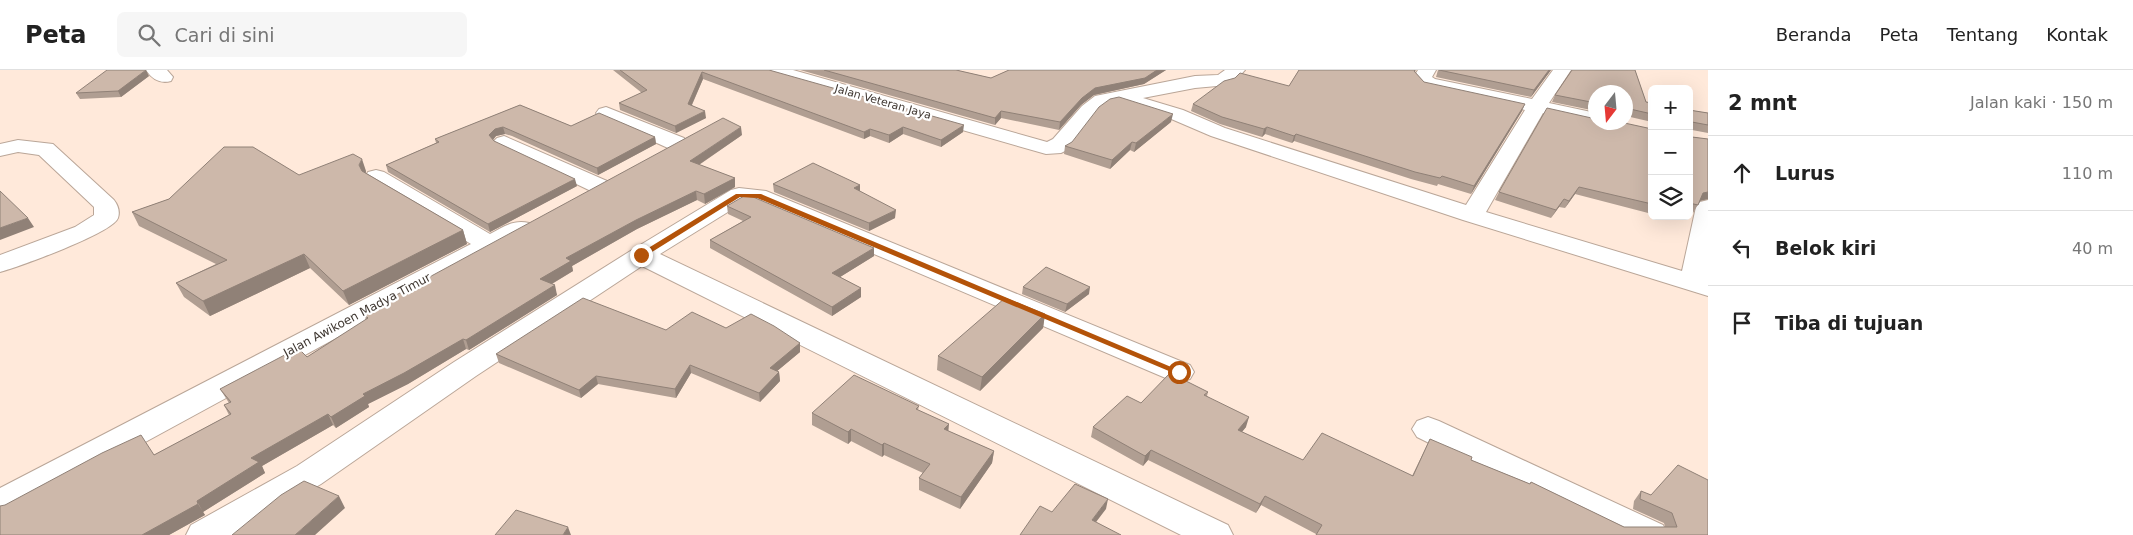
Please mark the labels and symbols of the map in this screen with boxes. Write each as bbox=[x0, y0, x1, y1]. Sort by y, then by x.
street label: Jalan Veteran Jaya bbox=[832, 82, 933, 122]
north arrow bbox=[1588, 85, 1633, 130]
route end bbox=[630, 244, 653, 267]
street label: Jalan Awikoen Madya Timur bbox=[280, 270, 433, 360]
route start bbox=[1168, 361, 1191, 384]

